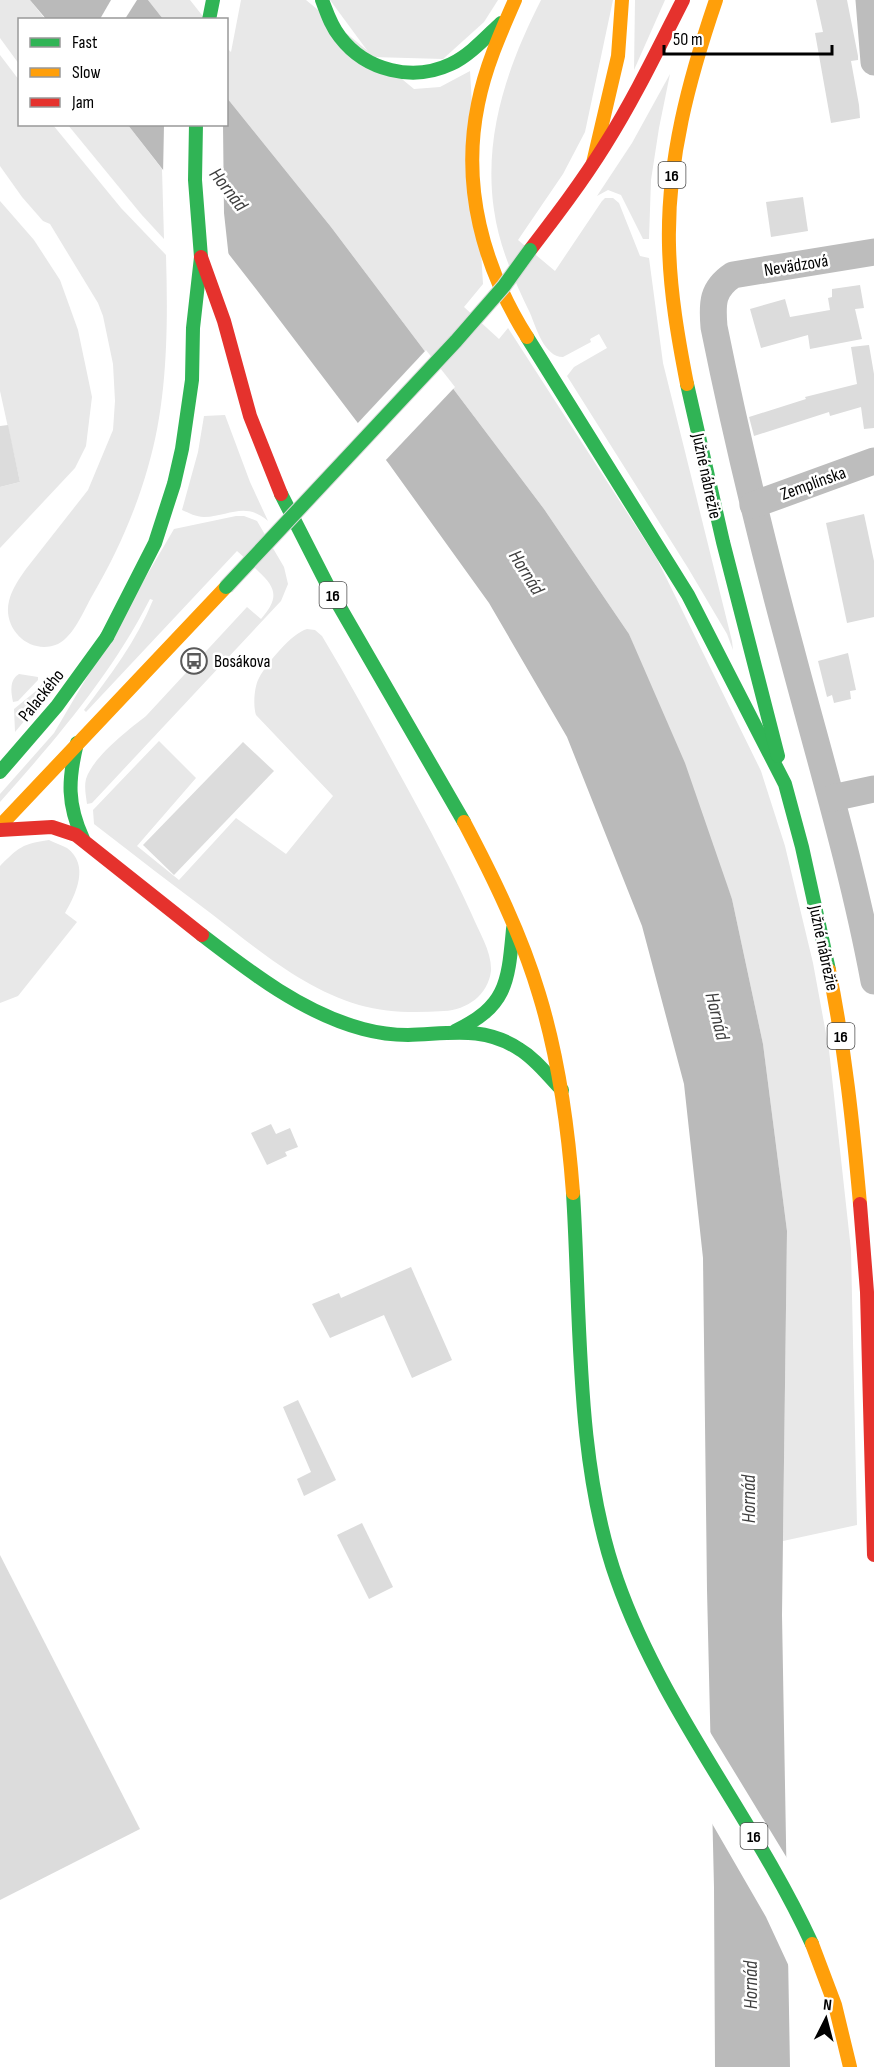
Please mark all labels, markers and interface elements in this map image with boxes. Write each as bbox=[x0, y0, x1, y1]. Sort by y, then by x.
legend bbox=[18, 18, 228, 126]
scale bar bbox=[664, 18, 832, 56]
text: 50 m bbox=[673, 29, 703, 50]
text: Fast bbox=[72, 32, 98, 53]
text: Slow bbox=[72, 62, 101, 83]
text: Jam bbox=[71, 92, 94, 113]
road number: 16 bbox=[658, 162, 686, 188]
water label: Hornád bbox=[204, 163, 253, 217]
street label: Nevädzová bbox=[763, 250, 830, 281]
street label: Južné nábrežie bbox=[687, 431, 726, 521]
street label: Zemplínska bbox=[778, 462, 849, 505]
water label: Hornád bbox=[503, 546, 550, 600]
road number: 16 bbox=[320, 582, 346, 608]
bus stop icon: Bosákova bbox=[179, 646, 209, 676]
place label: Bosákova bbox=[214, 651, 270, 672]
street label: Palackého bbox=[14, 665, 69, 726]
street label: Južné nábrežie bbox=[804, 903, 843, 993]
water label: Hornád bbox=[700, 990, 735, 1043]
road number: 16 bbox=[828, 1023, 854, 1049]
water label: Hornád bbox=[737, 1474, 761, 1523]
road number: 16 bbox=[740, 1823, 768, 1849]
water label: Hornád bbox=[739, 1960, 763, 2009]
north arrow bbox=[796, 1989, 856, 2049]
text: N bbox=[822, 1996, 833, 2015]

